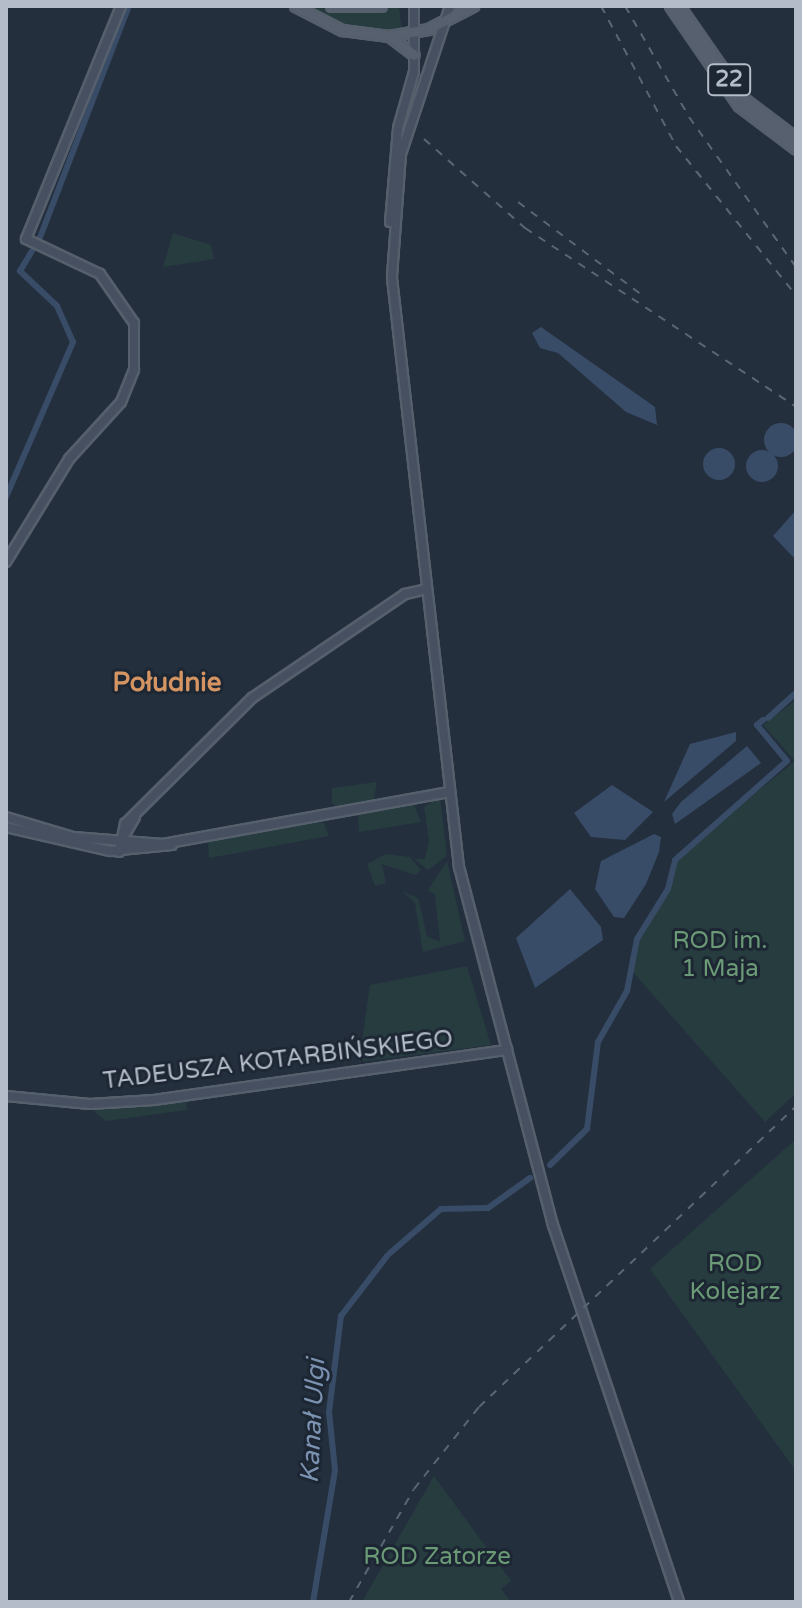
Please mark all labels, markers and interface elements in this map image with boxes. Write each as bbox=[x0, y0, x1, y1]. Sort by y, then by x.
road number: 22 bbox=[707, 62, 751, 98]
district label: Południe bbox=[113, 667, 221, 699]
park label: ROD im. 1 Maja bbox=[672, 927, 768, 983]
street label: TADEUSZA KOTARBIŃSKIEGO bbox=[101, 1024, 455, 1096]
park label: ROD Kolejarz bbox=[690, 1250, 780, 1306]
water label: Kanał Ulgi bbox=[294, 1358, 332, 1484]
park label: ROD Zatorze bbox=[363, 1543, 511, 1571]

